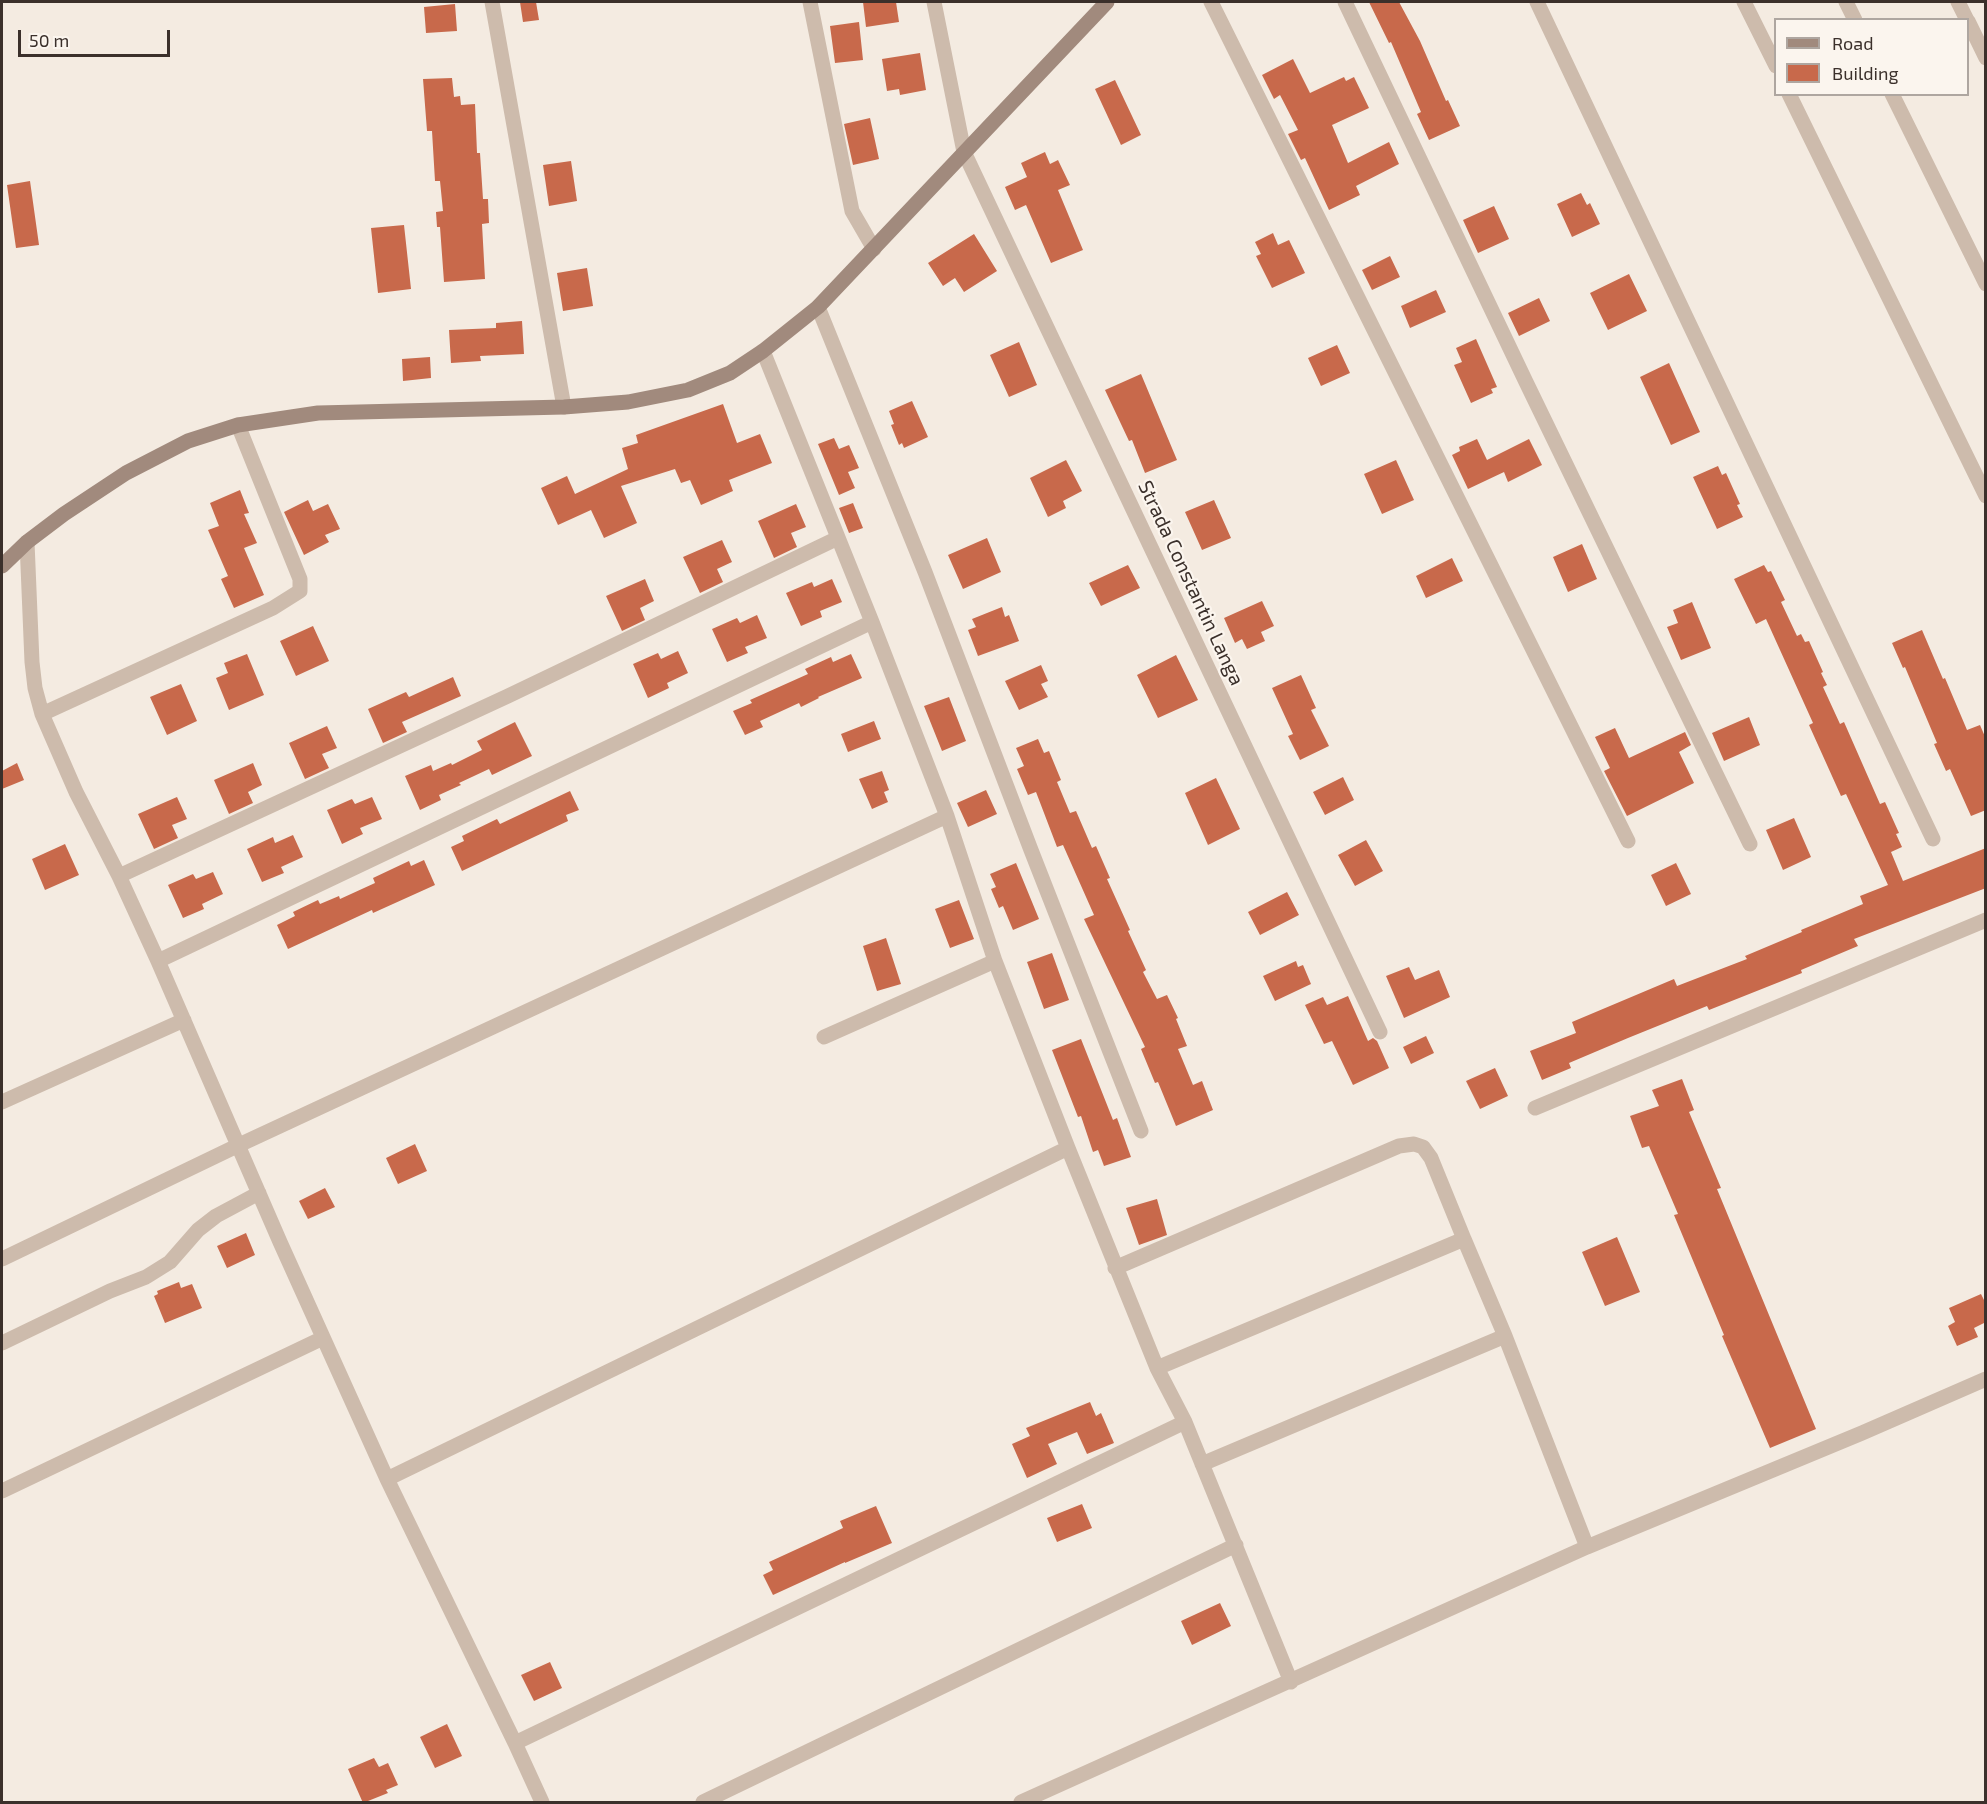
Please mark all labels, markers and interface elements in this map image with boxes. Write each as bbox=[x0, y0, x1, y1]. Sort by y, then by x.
scale bar bbox=[21, 18, 172, 56]
legend bbox=[1774, 18, 1969, 96]
text: 50 m bbox=[29, 29, 69, 51]
text: Road bbox=[1832, 32, 1873, 54]
text: Building bbox=[1832, 62, 1899, 84]
street label: Strada Constantin Langa bbox=[1133, 477, 1249, 689]

